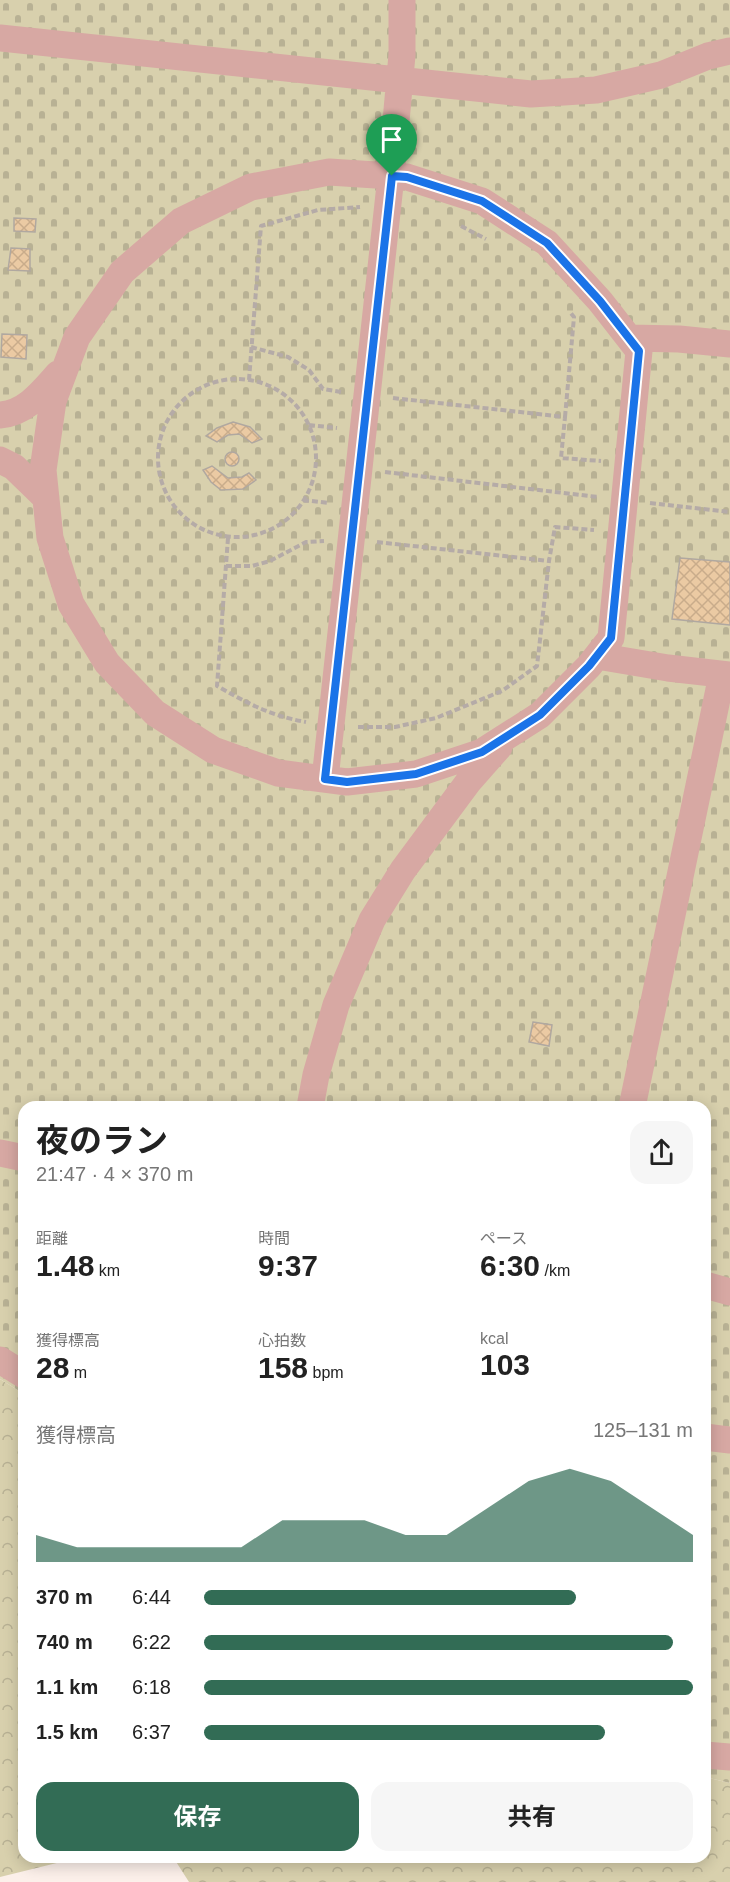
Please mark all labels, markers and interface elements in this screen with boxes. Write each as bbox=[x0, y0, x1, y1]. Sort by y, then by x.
pin bbox=[366, 114, 417, 176]
icon: arrive bbox=[375, 123, 408, 156]
button: share bbox=[630, 1121, 693, 1184]
text: 夜のラン bbox=[36, 1122, 168, 1159]
text: 21:47 · 4 × 370 m bbox=[36, 1163, 193, 1185]
text: 距離 bbox=[36, 1230, 68, 1247]
text: 時間 bbox=[258, 1230, 290, 1247]
text: ペース bbox=[480, 1230, 527, 1247]
text: 1.48 bbox=[36, 1249, 94, 1282]
text: 9:37 bbox=[258, 1249, 318, 1282]
text: 6:30 bbox=[480, 1249, 540, 1282]
text: km bbox=[94, 1262, 120, 1279]
text: /km bbox=[540, 1262, 570, 1279]
text: kcal bbox=[480, 1330, 508, 1347]
text: 獲得標高 bbox=[36, 1332, 100, 1349]
text: 心拍数 bbox=[258, 1332, 306, 1349]
text: 103 bbox=[480, 1348, 530, 1381]
text: 28 bbox=[36, 1351, 69, 1384]
text: 158 bbox=[258, 1351, 308, 1384]
text: m bbox=[69, 1364, 87, 1381]
text: bpm bbox=[308, 1364, 344, 1381]
text: 125–131 m bbox=[593, 1419, 693, 1441]
text: 獲得標高 bbox=[36, 1424, 116, 1446]
text: 370 m bbox=[36, 1586, 93, 1608]
text: 6:44 bbox=[132, 1586, 171, 1608]
text: 740 m bbox=[36, 1631, 93, 1653]
text: 6:22 bbox=[132, 1631, 171, 1653]
text: 1.1 km bbox=[36, 1676, 98, 1698]
text: 6:18 bbox=[132, 1676, 171, 1698]
text: 1.5 km bbox=[36, 1721, 98, 1743]
text: 6:37 bbox=[132, 1721, 171, 1743]
button: 保存 bbox=[36, 1782, 359, 1851]
button: 共有 bbox=[371, 1782, 693, 1851]

